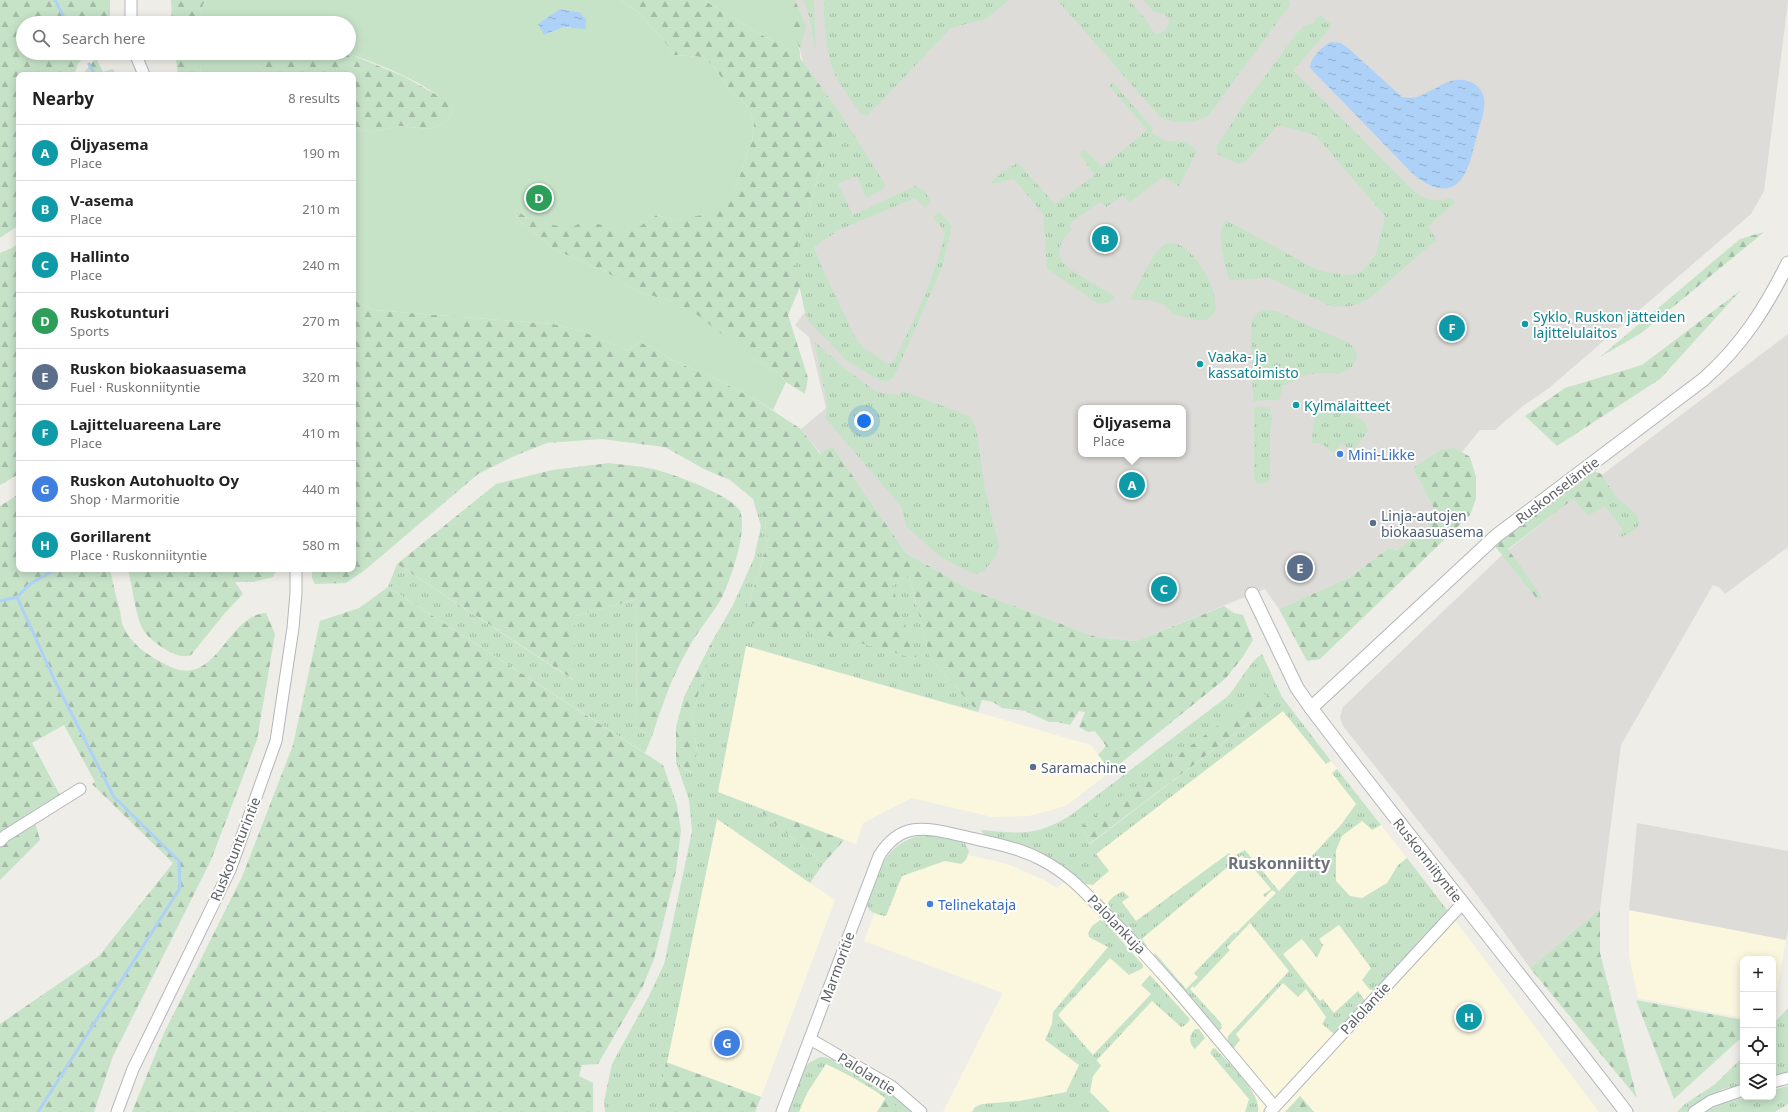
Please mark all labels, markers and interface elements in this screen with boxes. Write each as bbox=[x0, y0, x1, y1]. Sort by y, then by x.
search box bbox=[16, 16, 356, 60]
icon: search bbox=[30, 27, 52, 49]
text: Search here bbox=[62, 28, 145, 48]
text: Nearby bbox=[32, 87, 94, 110]
text: 8 results bbox=[288, 89, 340, 107]
text: Öljyasema bbox=[70, 134, 148, 154]
text: A bbox=[41, 144, 50, 162]
text: 190 m bbox=[302, 144, 340, 162]
text: Place bbox=[70, 154, 102, 172]
pin: D bbox=[526, 183, 552, 213]
text: V-asema bbox=[70, 190, 134, 210]
text: B bbox=[41, 200, 49, 218]
text: 210 m bbox=[302, 200, 340, 218]
text: Place bbox=[70, 210, 102, 228]
pin: B bbox=[1092, 224, 1118, 254]
text: Hallinto bbox=[70, 246, 130, 266]
text: C bbox=[41, 256, 49, 274]
text: 240 m bbox=[302, 256, 340, 274]
text: Place bbox=[70, 266, 102, 284]
text: Ruskotunturi bbox=[70, 302, 169, 322]
place label: Syklo, Ruskon jätteiden lajittelulaitos bbox=[1533, 307, 1685, 342]
text: D bbox=[40, 312, 50, 330]
text: 270 m bbox=[302, 312, 340, 330]
pin: F bbox=[1439, 313, 1465, 343]
marker: Syklo, Ruskon jätteiden lajittelulaitos bbox=[1520, 319, 1530, 329]
text: Sports bbox=[70, 322, 109, 340]
place label: Vaaka- ja kassatoimisto bbox=[1208, 347, 1299, 382]
text: Ruskon biokaasuasema bbox=[70, 358, 246, 378]
marker: Vaaka- ja kassatoimisto bbox=[1195, 359, 1205, 369]
text: E bbox=[41, 368, 49, 386]
text: 320 m bbox=[302, 368, 340, 386]
text: Fuel · Ruskonniityntie bbox=[70, 378, 200, 396]
place label: Kylmälaitteet bbox=[1304, 396, 1390, 415]
marker: Kylmälaitteet bbox=[1291, 400, 1301, 410]
popup bbox=[1078, 405, 1186, 457]
your location bbox=[854, 411, 874, 431]
text: Öljyasema bbox=[1093, 412, 1171, 432]
text: Lajitteluareena Lare bbox=[70, 414, 221, 434]
text: F bbox=[41, 424, 49, 442]
text: 410 m bbox=[302, 424, 340, 442]
text: Place bbox=[1093, 432, 1125, 450]
text: Place bbox=[70, 434, 102, 452]
place label: Mini-Likke bbox=[1348, 445, 1415, 464]
marker: Mini-Likke bbox=[1335, 449, 1345, 459]
street label: Ruskonseläntie bbox=[1511, 452, 1603, 528]
text: Ruskon Autohuolto Oy bbox=[70, 470, 239, 490]
pin: A bbox=[1119, 470, 1145, 500]
text: G bbox=[40, 480, 50, 498]
text: 440 m bbox=[302, 480, 340, 498]
text: Shop · Marmoritie bbox=[70, 490, 180, 508]
place label: Linja-autojen biokaasuasema bbox=[1381, 506, 1484, 541]
marker: Linja-autojen biokaasuasema bbox=[1368, 518, 1378, 528]
text: Gorillarent bbox=[70, 526, 151, 546]
text: H bbox=[40, 536, 50, 554]
text: 580 m bbox=[302, 536, 340, 554]
text: Place · Ruskonniityntie bbox=[70, 546, 207, 564]
pin: E bbox=[1287, 553, 1313, 583]
pin: C bbox=[1151, 574, 1177, 604]
place label: Saramachine bbox=[1041, 758, 1126, 777]
marker: Saramachine bbox=[1028, 762, 1038, 772]
street label: Ruskotunturintie bbox=[205, 794, 265, 904]
street label: Ruskonniityntie bbox=[1389, 814, 1467, 906]
district label: Ruskonniitty bbox=[1228, 852, 1331, 874]
street label: Palolankuja bbox=[1084, 890, 1150, 958]
place label: Telinekataja bbox=[938, 895, 1016, 914]
marker: Telinekataja bbox=[925, 899, 935, 909]
street label: Marmoritie bbox=[815, 929, 859, 1005]
map controls bbox=[1740, 956, 1776, 1100]
button: + bbox=[1740, 956, 1776, 992]
street label: Palolantie bbox=[1336, 978, 1394, 1038]
button: − bbox=[1740, 992, 1776, 1028]
pin: H bbox=[1456, 1002, 1482, 1032]
pin: G bbox=[714, 1028, 740, 1058]
button: locate bbox=[1740, 1028, 1776, 1064]
street label: Palolantie bbox=[834, 1048, 900, 1098]
button: layers bbox=[1740, 1064, 1776, 1100]

